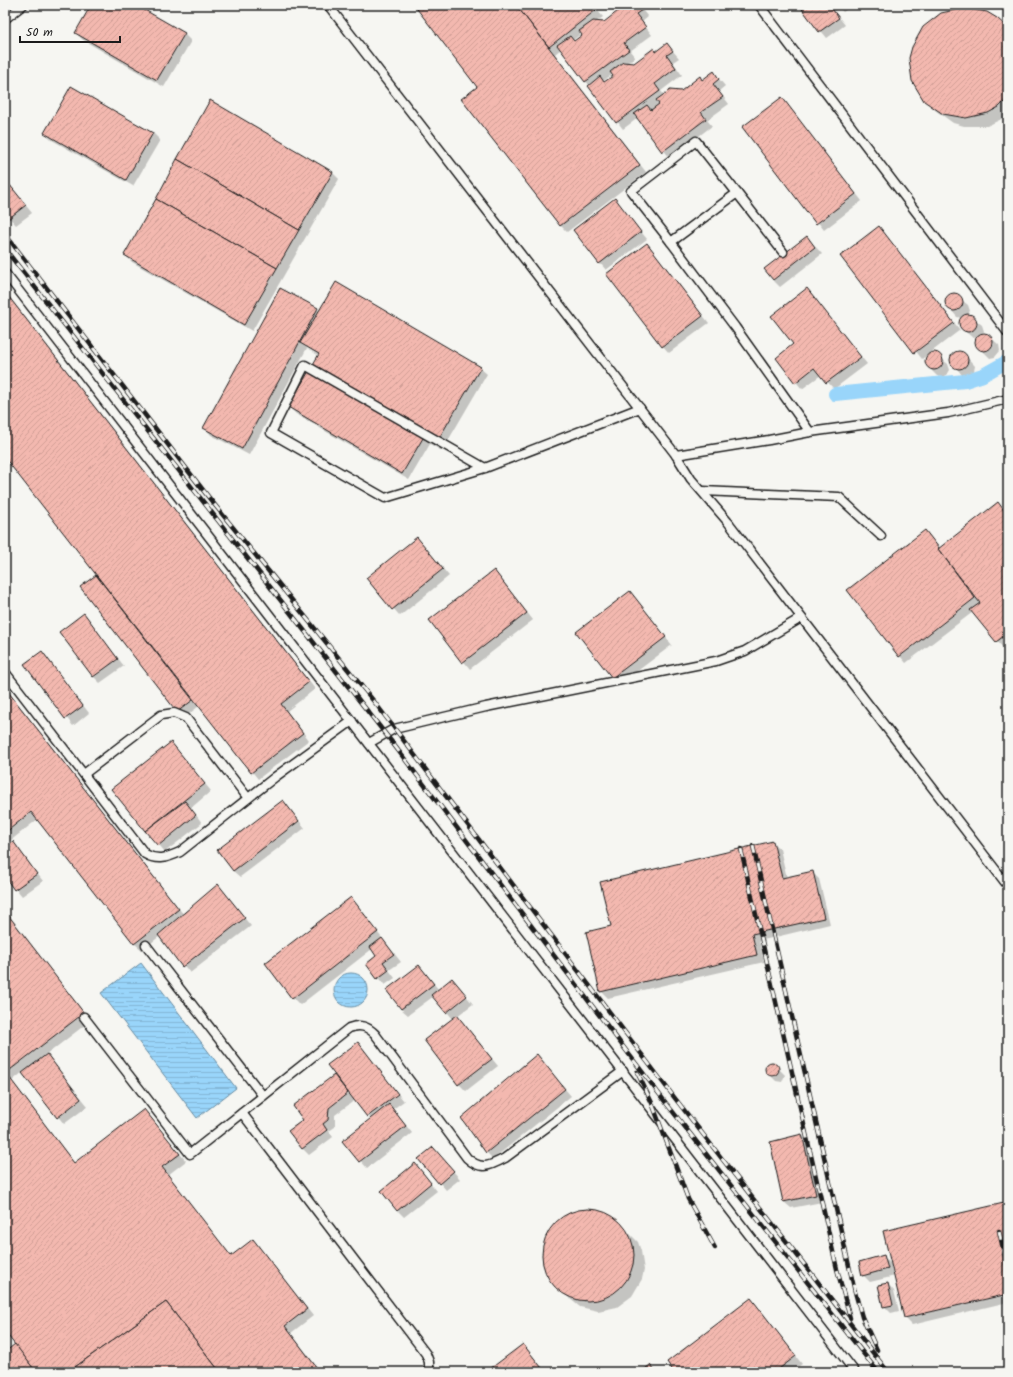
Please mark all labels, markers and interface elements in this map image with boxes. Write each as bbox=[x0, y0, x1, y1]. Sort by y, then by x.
scale bar bbox=[20, 18, 120, 44]
text: 50 m bbox=[26, 23, 53, 42]

